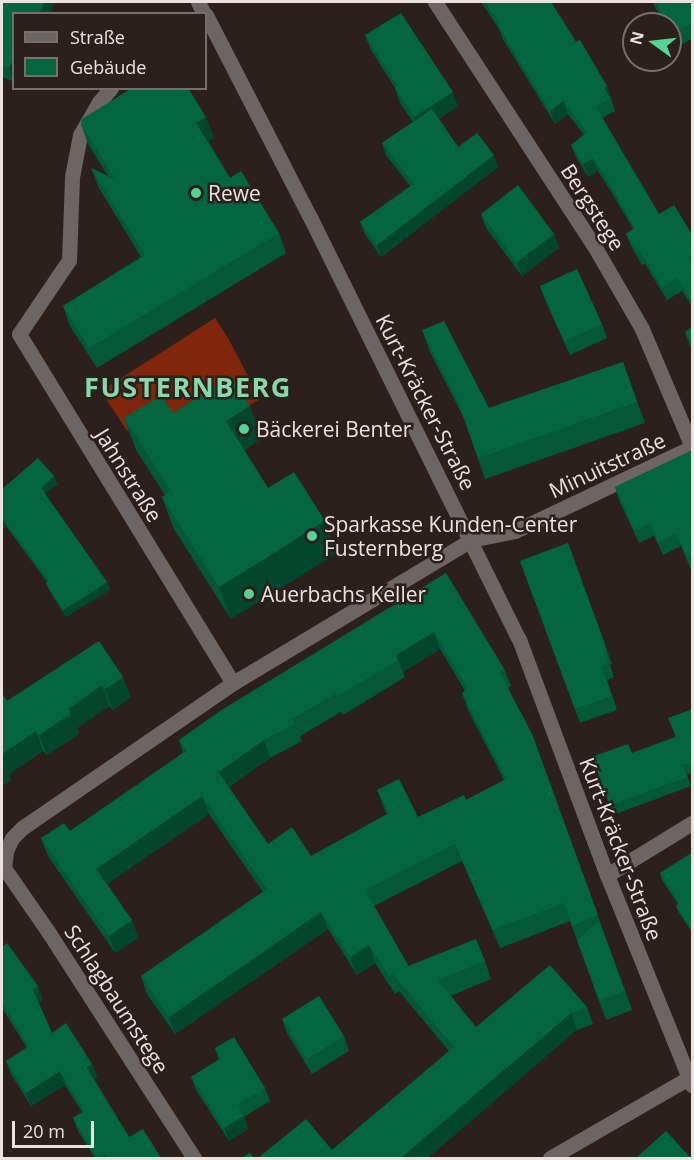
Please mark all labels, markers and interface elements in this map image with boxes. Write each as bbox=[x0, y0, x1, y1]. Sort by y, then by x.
legend bbox=[12, 12, 207, 90]
north arrow bbox=[622, 12, 682, 72]
text: Straße bbox=[70, 25, 125, 49]
text: N bbox=[624, 29, 649, 47]
text: Gebäude bbox=[70, 55, 146, 79]
street label: Bergstege bbox=[556, 159, 630, 255]
place label: Rewe bbox=[208, 180, 261, 206]
marker: Rewe bbox=[189, 186, 203, 200]
street label: Kurt-Kräcker-Straße bbox=[371, 310, 481, 494]
district label: FUSTERNBERG bbox=[84, 371, 292, 403]
place label: Bäckerei Benter bbox=[256, 416, 411, 442]
marker: Bäckerei Benter bbox=[237, 422, 251, 436]
street label: Jahnstraße bbox=[90, 424, 168, 526]
street label: Minuitstraße bbox=[545, 427, 669, 503]
place label: Sparkasse Kunden-Center Fusternberg bbox=[324, 511, 577, 561]
marker: Sparkasse Kunden-Center Fusternberg bbox=[305, 529, 319, 543]
place label: Auerbachs Keller bbox=[261, 581, 426, 607]
marker: Auerbachs Keller bbox=[242, 587, 256, 601]
street label: Kurt-Kräcker-Straße bbox=[574, 754, 668, 944]
street label: Schlagbaumstege bbox=[60, 920, 174, 1078]
scale bar bbox=[15, 1109, 98, 1147]
text: 20 m bbox=[23, 1119, 65, 1143]

